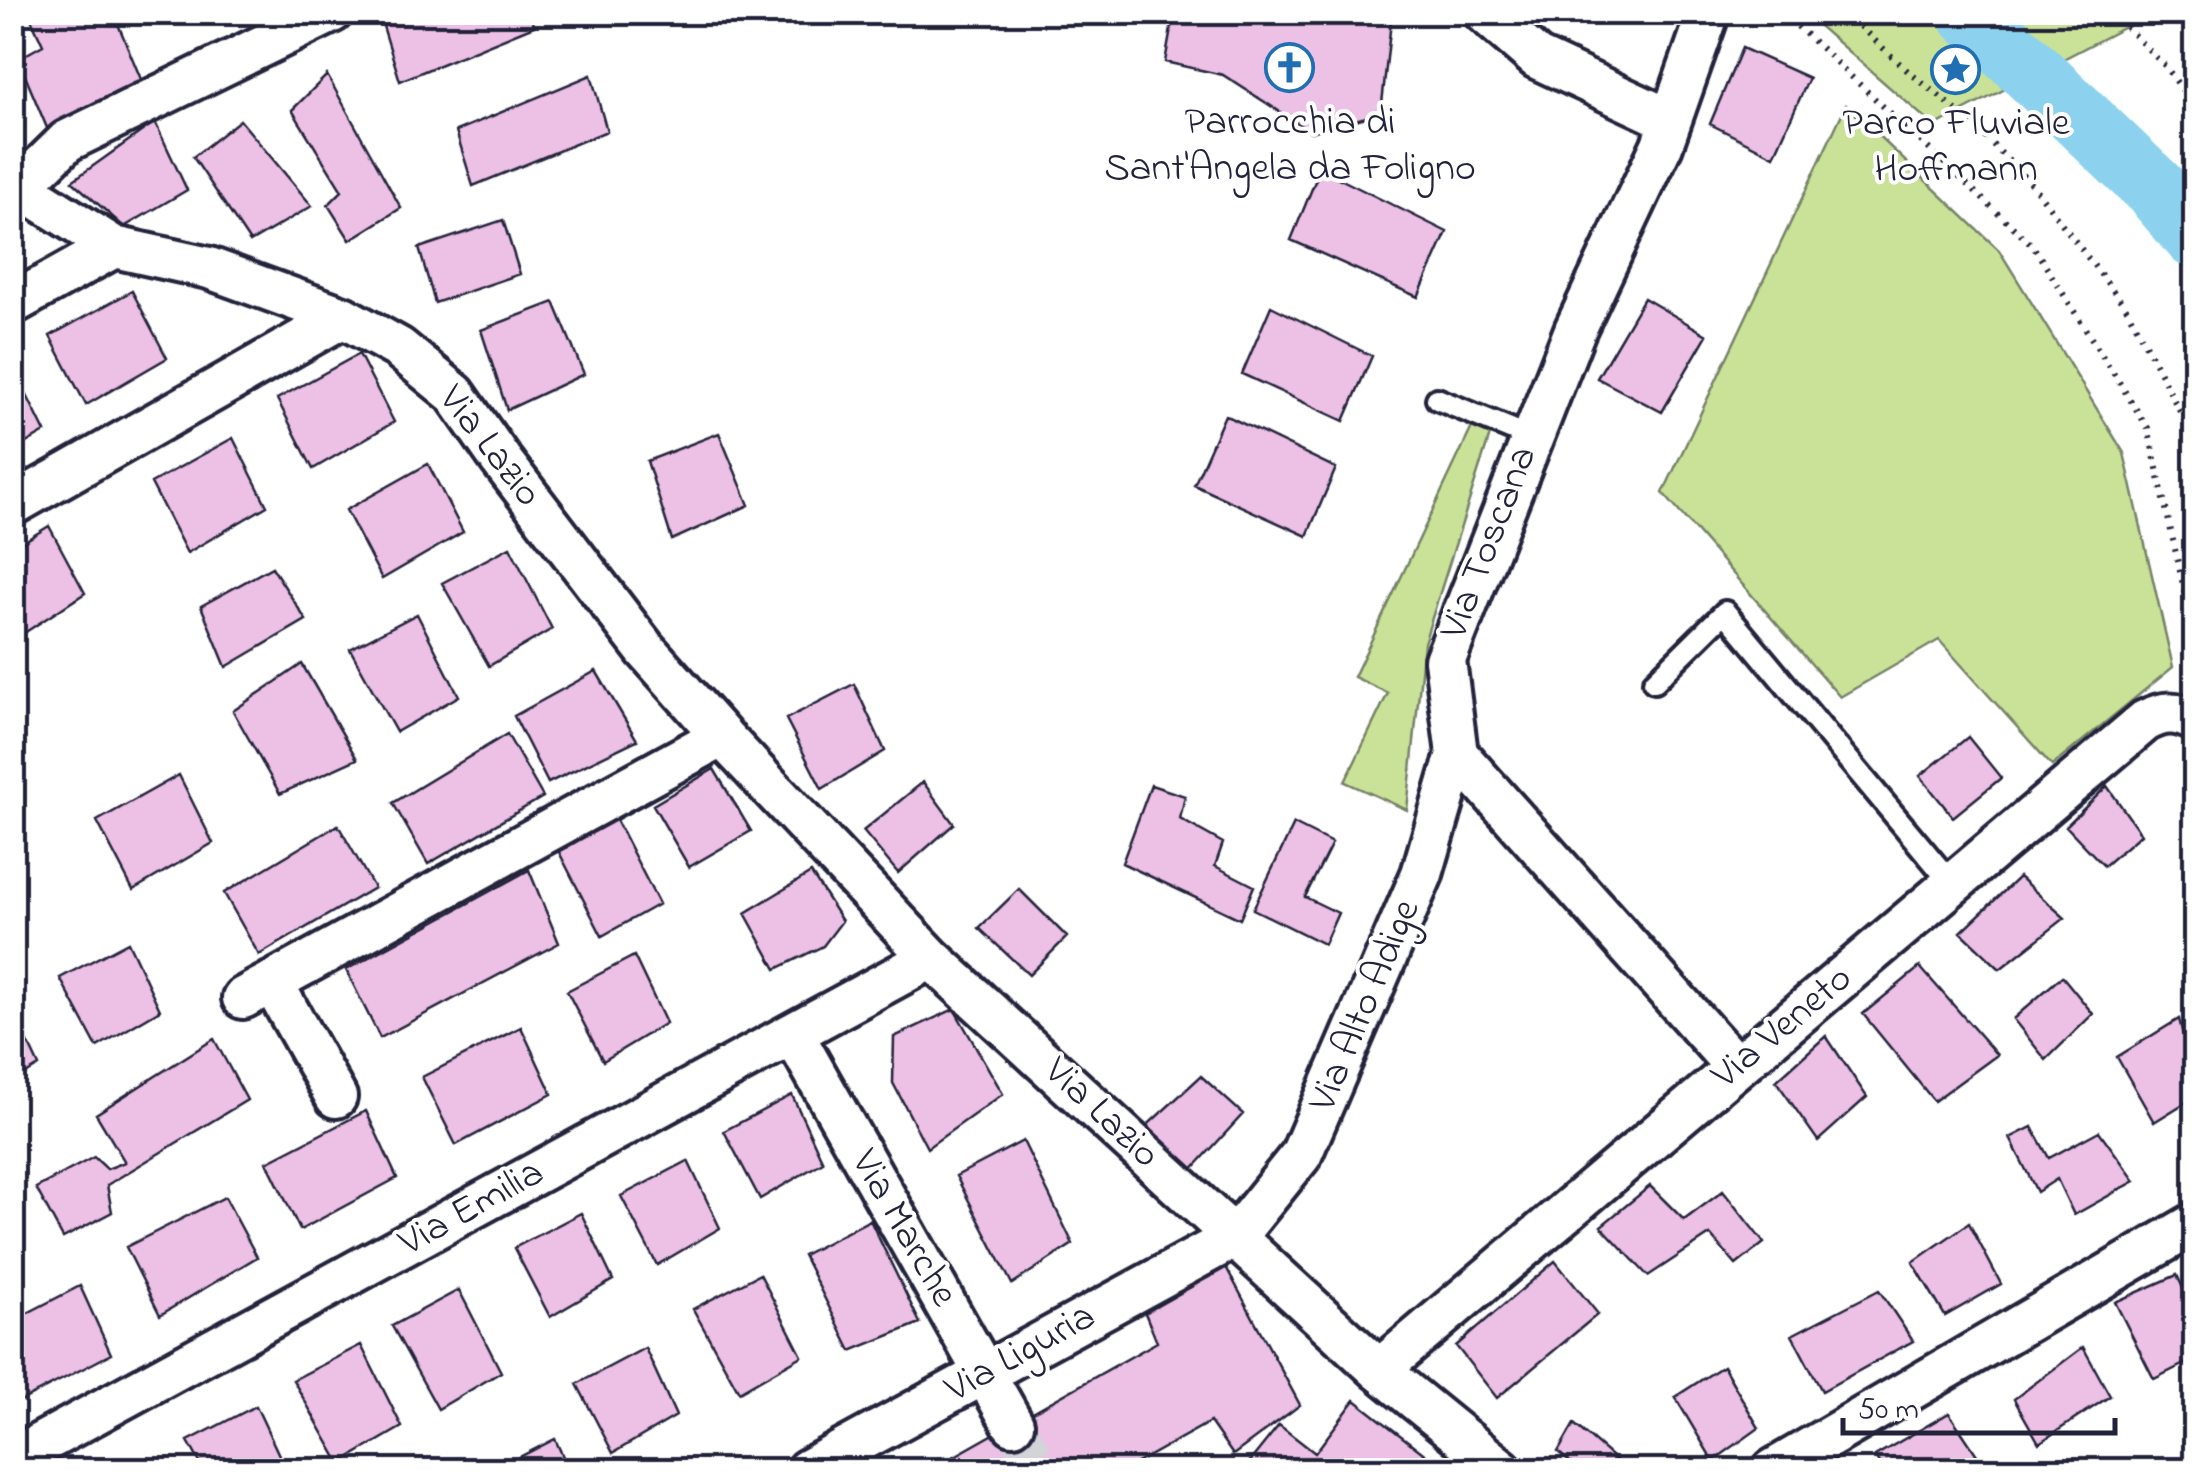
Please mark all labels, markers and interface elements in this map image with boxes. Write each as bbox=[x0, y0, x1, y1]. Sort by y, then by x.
church icon: Parrocchia di Sant'Angela da Foligno bbox=[1264, 42, 1316, 94]
place icon: Parco Fluviale Hoffmann bbox=[1930, 43, 1982, 95]
place label: Parrocchia di Sant'Angela da Foligno bbox=[1104, 94, 1476, 199]
place label: Parco Fluviale Hoffmann bbox=[1842, 95, 2070, 200]
street label: Via Lazio bbox=[422, 373, 556, 521]
street label: Via Toscana bbox=[1426, 438, 1554, 649]
street label: Via Alto Adige bbox=[1294, 891, 1437, 1122]
street label: Via Veneto bbox=[1699, 951, 1866, 1105]
street label: Via Lazio bbox=[1029, 1044, 1173, 1184]
street label: Via Marche bbox=[834, 1139, 972, 1319]
street label: Via Emilia bbox=[388, 1145, 555, 1273]
street label: Via Liguria bbox=[934, 1289, 1107, 1420]
scale bar bbox=[1843, 1373, 2116, 1435]
text: 50 m bbox=[1858, 1389, 1919, 1433]

